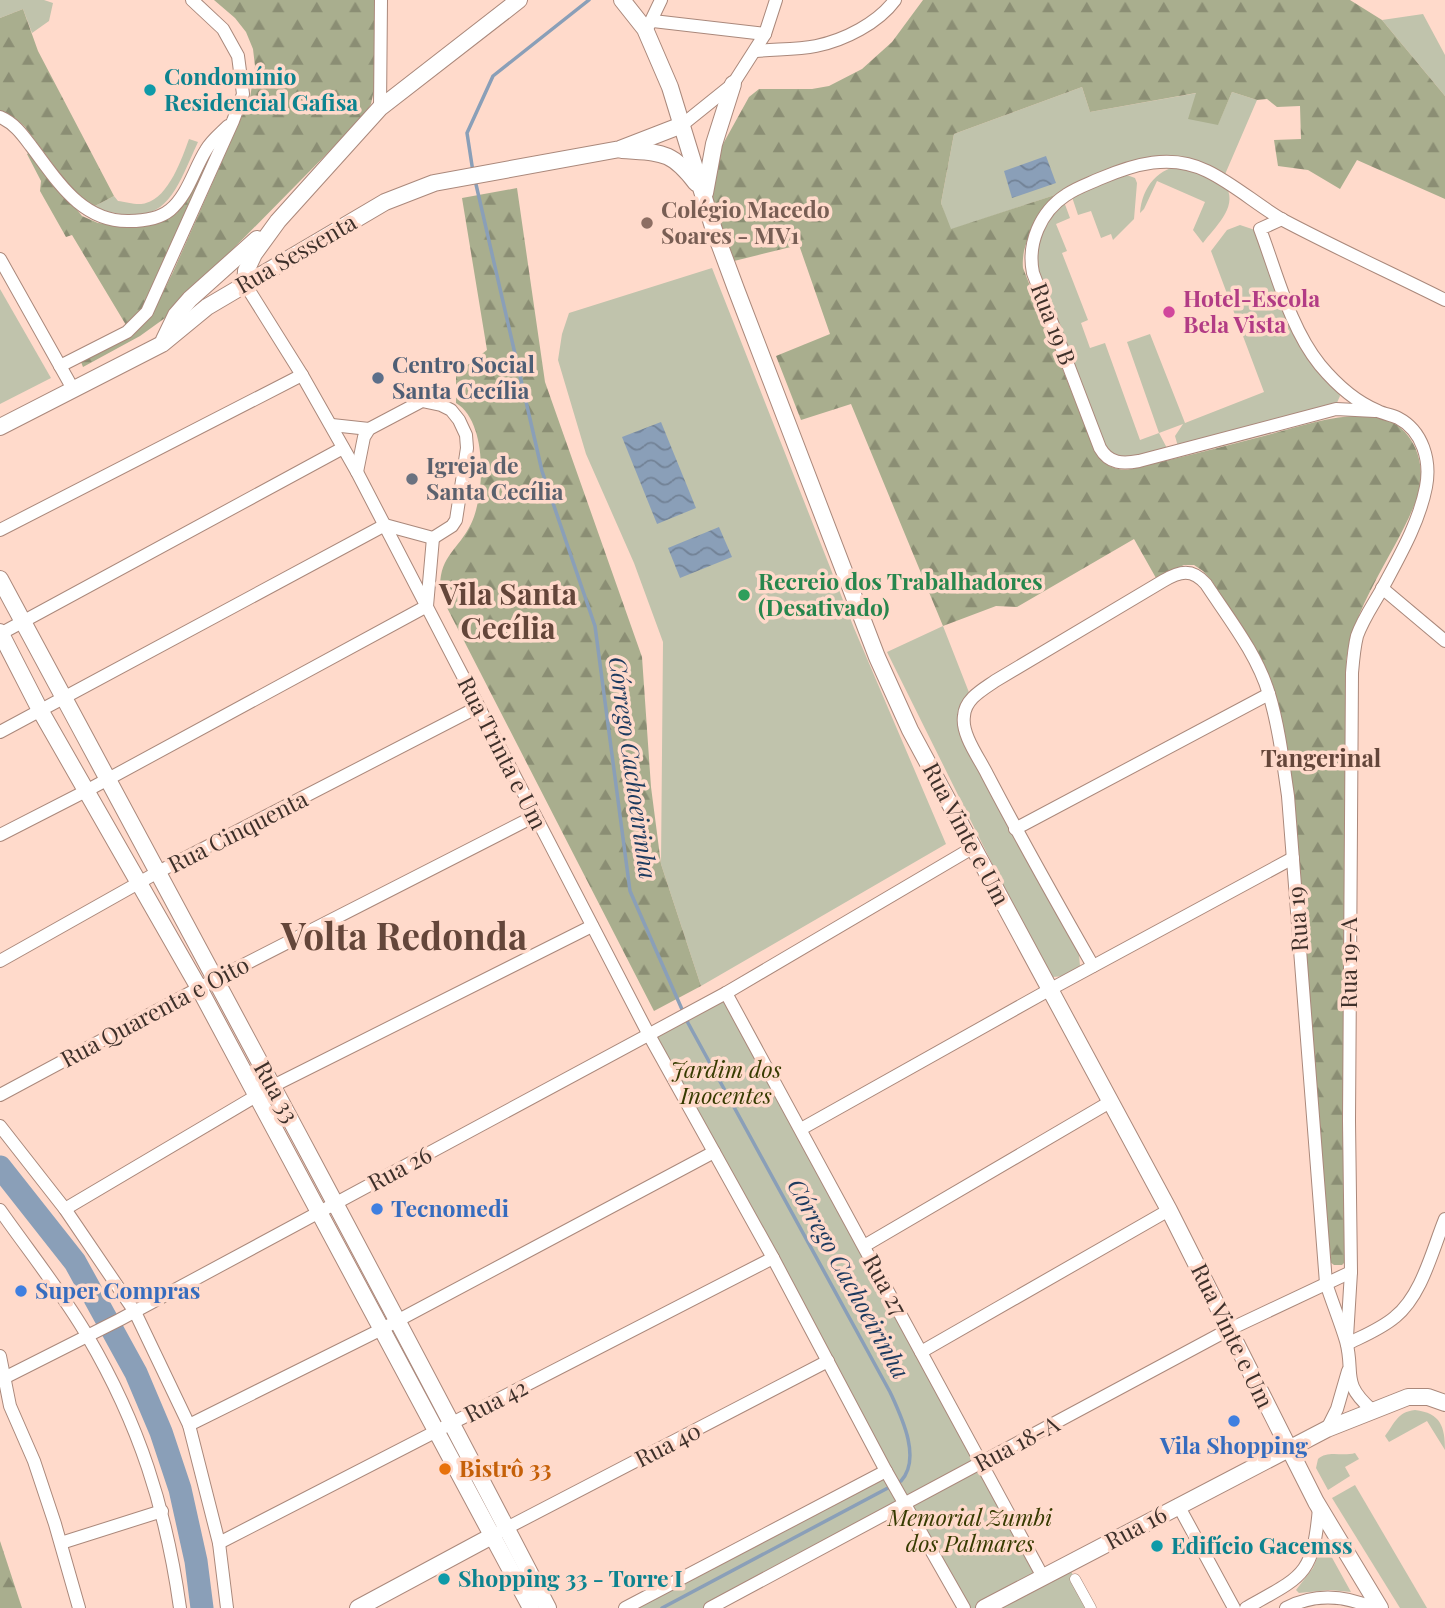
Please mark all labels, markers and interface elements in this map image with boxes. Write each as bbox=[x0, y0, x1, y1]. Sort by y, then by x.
place label: Condomínio Residencial Gafisa bbox=[164, 60, 358, 117]
marker: Condomínio Residencial Gafisa bbox=[142, 82, 158, 98]
place label: Colégio Macedo Soares - MV1 bbox=[661, 193, 830, 250]
street label: Rua Sessenta bbox=[229, 205, 362, 300]
marker: Colégio Macedo Soares - MV1 bbox=[639, 215, 655, 231]
street label: Rua 19 B bbox=[1025, 278, 1084, 369]
place label: Hotel-Escola Bela Vista bbox=[1183, 282, 1320, 339]
marker: Hotel-Escola Bela Vista bbox=[1161, 304, 1177, 320]
place label: Centro Social Santa Cecília bbox=[392, 348, 535, 405]
marker: Centro Social Santa Cecília bbox=[370, 370, 386, 386]
place label: Igreja de Santa Cecília bbox=[426, 449, 564, 506]
marker: Igreja de Santa Cecília bbox=[404, 471, 420, 487]
place label: Recreio dos Trabalhadores (Desativado) bbox=[758, 565, 1043, 622]
district label: Vila Santa Cecília bbox=[438, 573, 577, 647]
marker: Recreio dos Trabalhadores (Desativado) bbox=[736, 587, 752, 603]
water label: Córrego Cachoeirinha bbox=[603, 654, 665, 881]
street label: Rua Trinta e Um bbox=[451, 671, 555, 835]
district label: Tangerinal bbox=[1261, 741, 1382, 773]
street label: Rua Vinte e Um bbox=[917, 757, 1018, 911]
street label: Rua Cinquenta bbox=[162, 782, 313, 879]
street label: Rua 19 bbox=[1279, 885, 1314, 953]
district label: Volta Redonda bbox=[280, 910, 527, 959]
street label: Rua 19-A bbox=[1332, 917, 1363, 1009]
street label: Rua Quarenta e Oito bbox=[55, 948, 254, 1073]
park label: Jardim dos Inocentes bbox=[670, 1053, 782, 1110]
street label: Rua 33 bbox=[248, 1055, 307, 1128]
street label: Rua 26 bbox=[362, 1138, 437, 1197]
water label: Córrego Cachoeirinha bbox=[781, 1172, 918, 1384]
place label: Tecnomedi bbox=[391, 1192, 509, 1223]
marker: Tecnomedi bbox=[369, 1201, 385, 1217]
street label: Rua 27 bbox=[857, 1248, 916, 1321]
street label: Rua Vinte e Um bbox=[1185, 1258, 1282, 1413]
place label: Super Compras bbox=[35, 1274, 200, 1305]
marker: Super Compras bbox=[13, 1283, 29, 1299]
street label: Rua 42 bbox=[458, 1371, 532, 1429]
street label: Rua 18-A bbox=[969, 1407, 1064, 1478]
marker: Vila Shopping bbox=[1226, 1413, 1242, 1429]
street label: Rua 40 bbox=[629, 1414, 705, 1473]
place label: Vila Shopping bbox=[1159, 1429, 1308, 1460]
place label: Bistrô 33 bbox=[459, 1452, 551, 1483]
marker: Bistrô 33 bbox=[437, 1461, 453, 1477]
street label: Rua 16 bbox=[1099, 1498, 1172, 1556]
park label: Memorial Zumbi dos Palmares bbox=[887, 1501, 1053, 1558]
place label: Edifício Gacemss bbox=[1171, 1529, 1353, 1560]
marker: Edifício Gacemss bbox=[1149, 1538, 1165, 1554]
place label: Shopping 33 - Torre I bbox=[458, 1562, 683, 1593]
marker: Shopping 33 - Torre I bbox=[436, 1571, 452, 1587]

